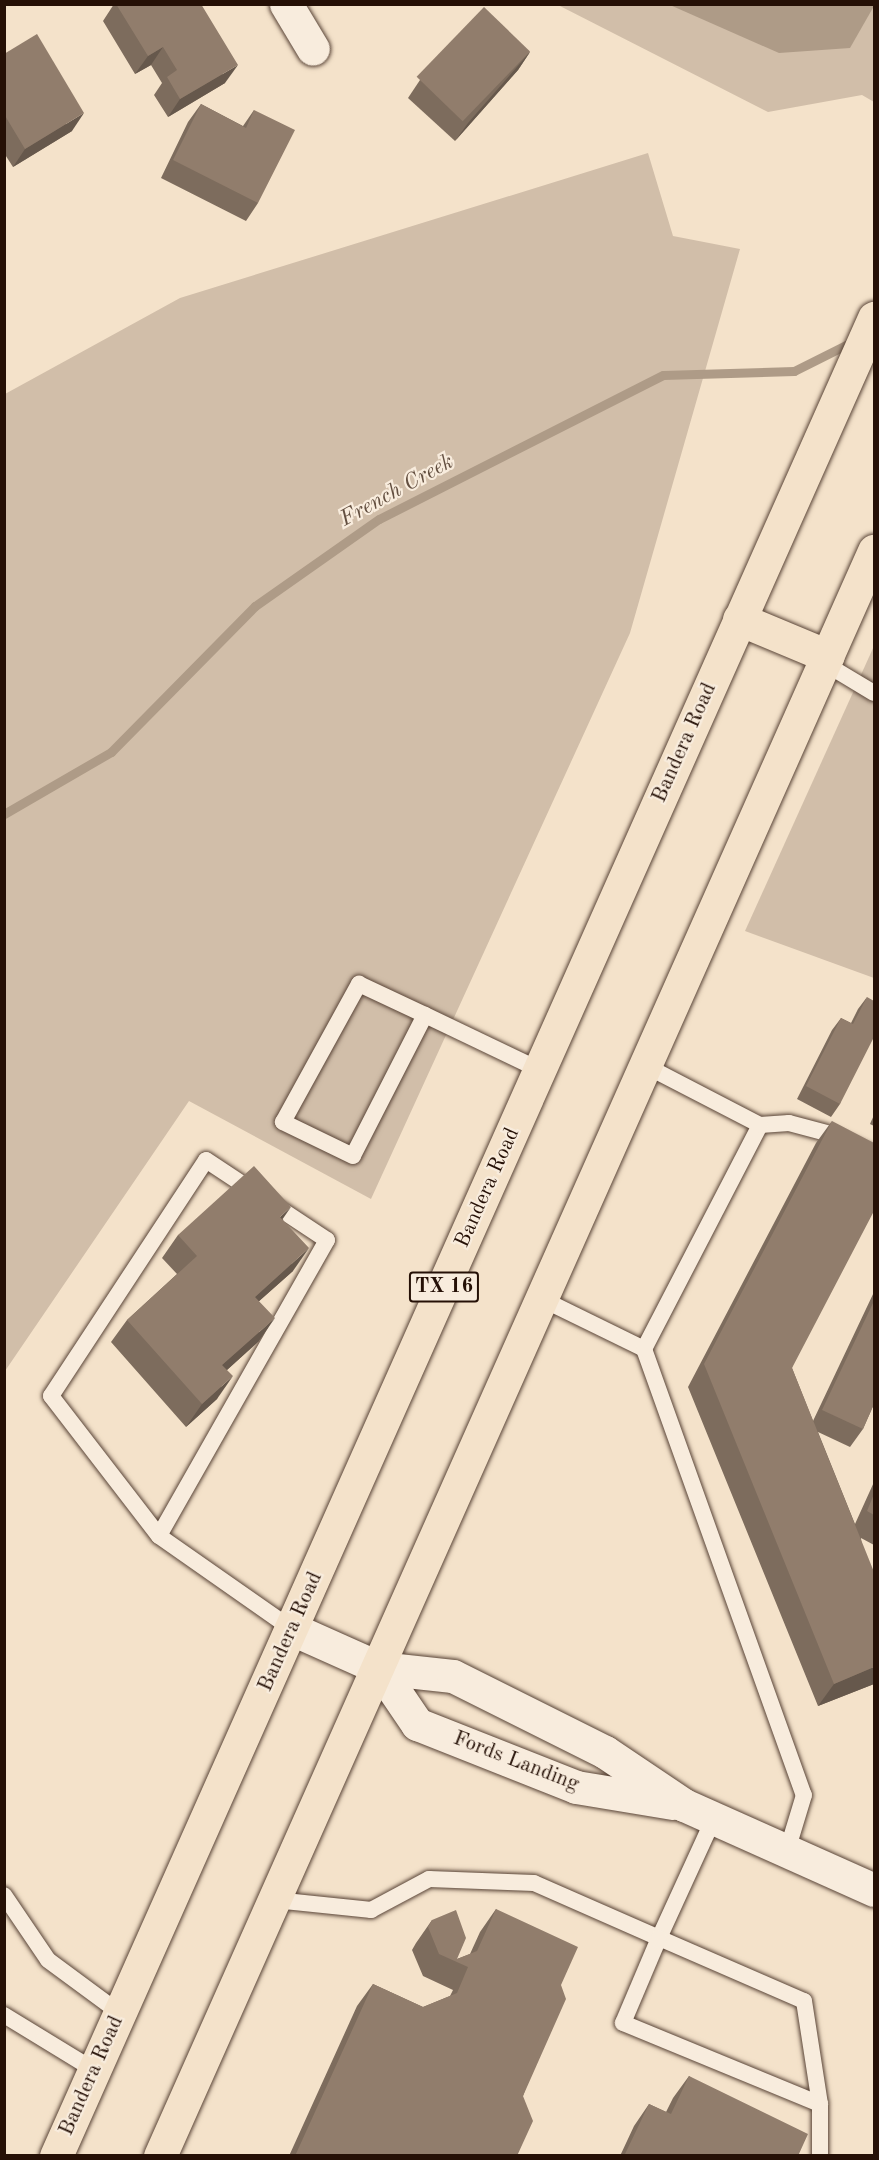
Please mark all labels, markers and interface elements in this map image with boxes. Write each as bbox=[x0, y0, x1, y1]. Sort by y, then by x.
water label: French Creek bbox=[336, 449, 458, 533]
street label: Bandera Road bbox=[647, 679, 723, 807]
street label: Bandera Road bbox=[450, 1124, 526, 1252]
road number: TX 16 bbox=[408, 1270, 480, 1304]
street label: Bandera Road bbox=[253, 1568, 329, 1696]
street label: Fords Landing bbox=[450, 1726, 582, 1798]
street label: Bandera Road bbox=[54, 2012, 130, 2140]

